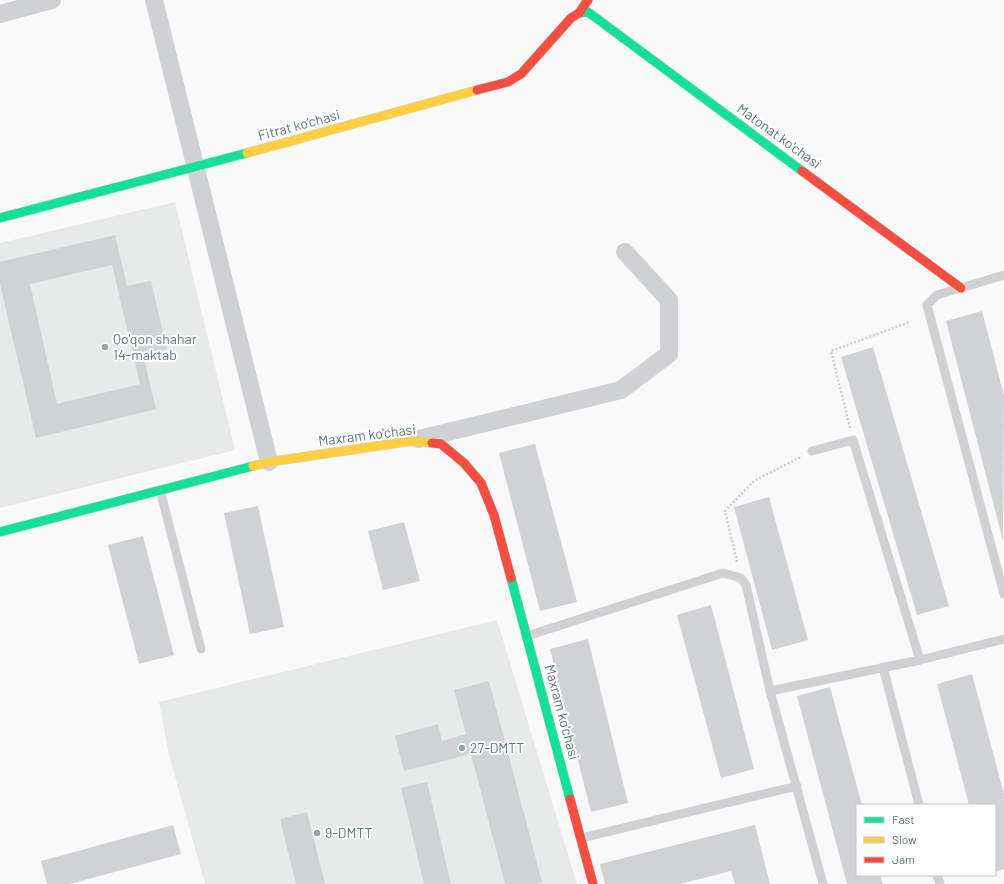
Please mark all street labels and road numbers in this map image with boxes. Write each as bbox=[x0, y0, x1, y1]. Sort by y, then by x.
street label: Matonat ko'chasi bbox=[734, 99, 825, 172]
street label: Fitrat ko'chasi bbox=[256, 105, 342, 144]
street label: Maxram ko'chasi bbox=[317, 420, 417, 449]
street label: Maxram ko'chasi bbox=[542, 662, 583, 761]

